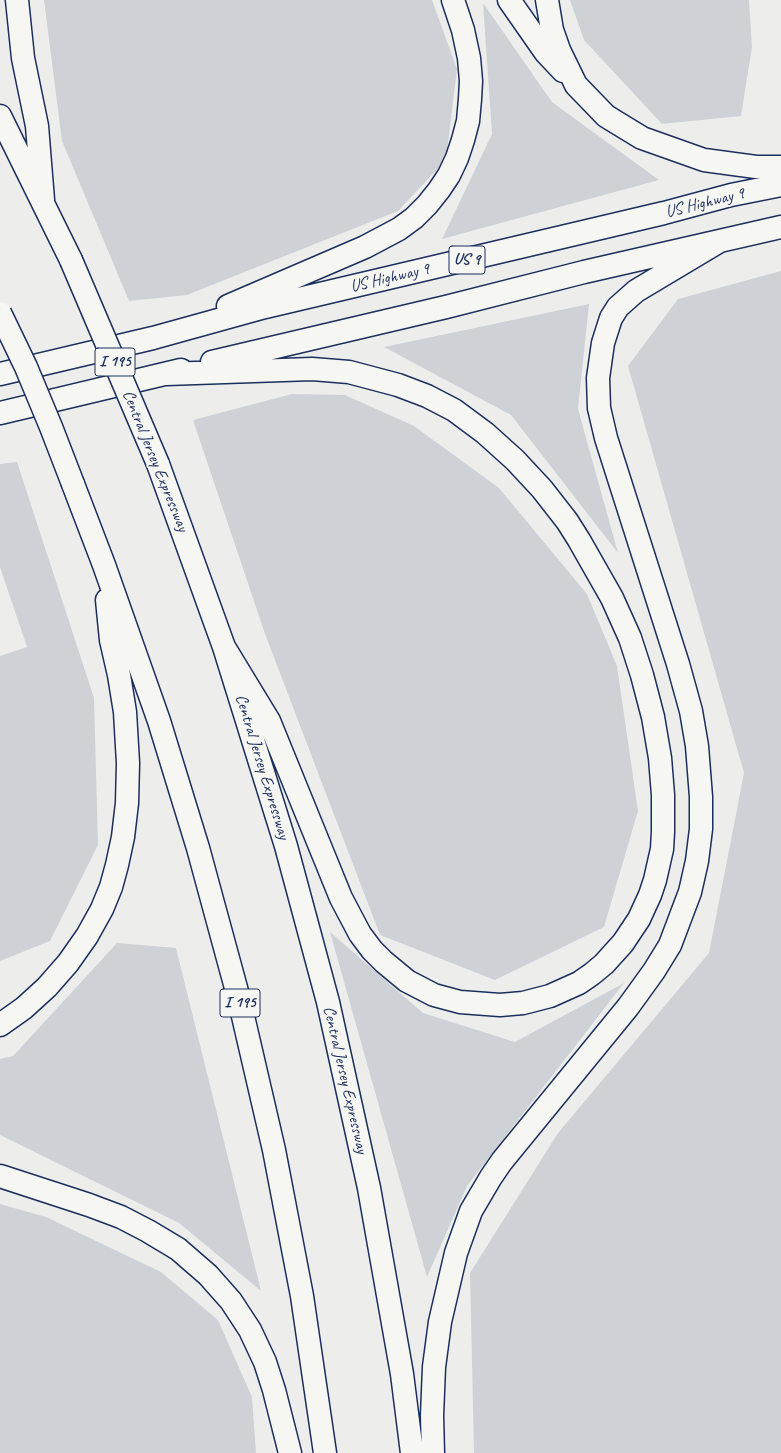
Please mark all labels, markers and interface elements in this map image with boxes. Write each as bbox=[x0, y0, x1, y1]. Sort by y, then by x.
street label: US Highway 9 bbox=[664, 183, 746, 223]
road number: US 9 bbox=[449, 246, 485, 274]
street label: US Highway 9 bbox=[349, 259, 431, 297]
road number: I 195 bbox=[95, 348, 135, 376]
street label: Central Jersey Expressway bbox=[117, 387, 193, 535]
street label: Central Jersey Expressway bbox=[230, 692, 294, 842]
road number: I 195 bbox=[220, 989, 260, 1017]
street label: Central Jersey Expressway bbox=[318, 1004, 372, 1156]

